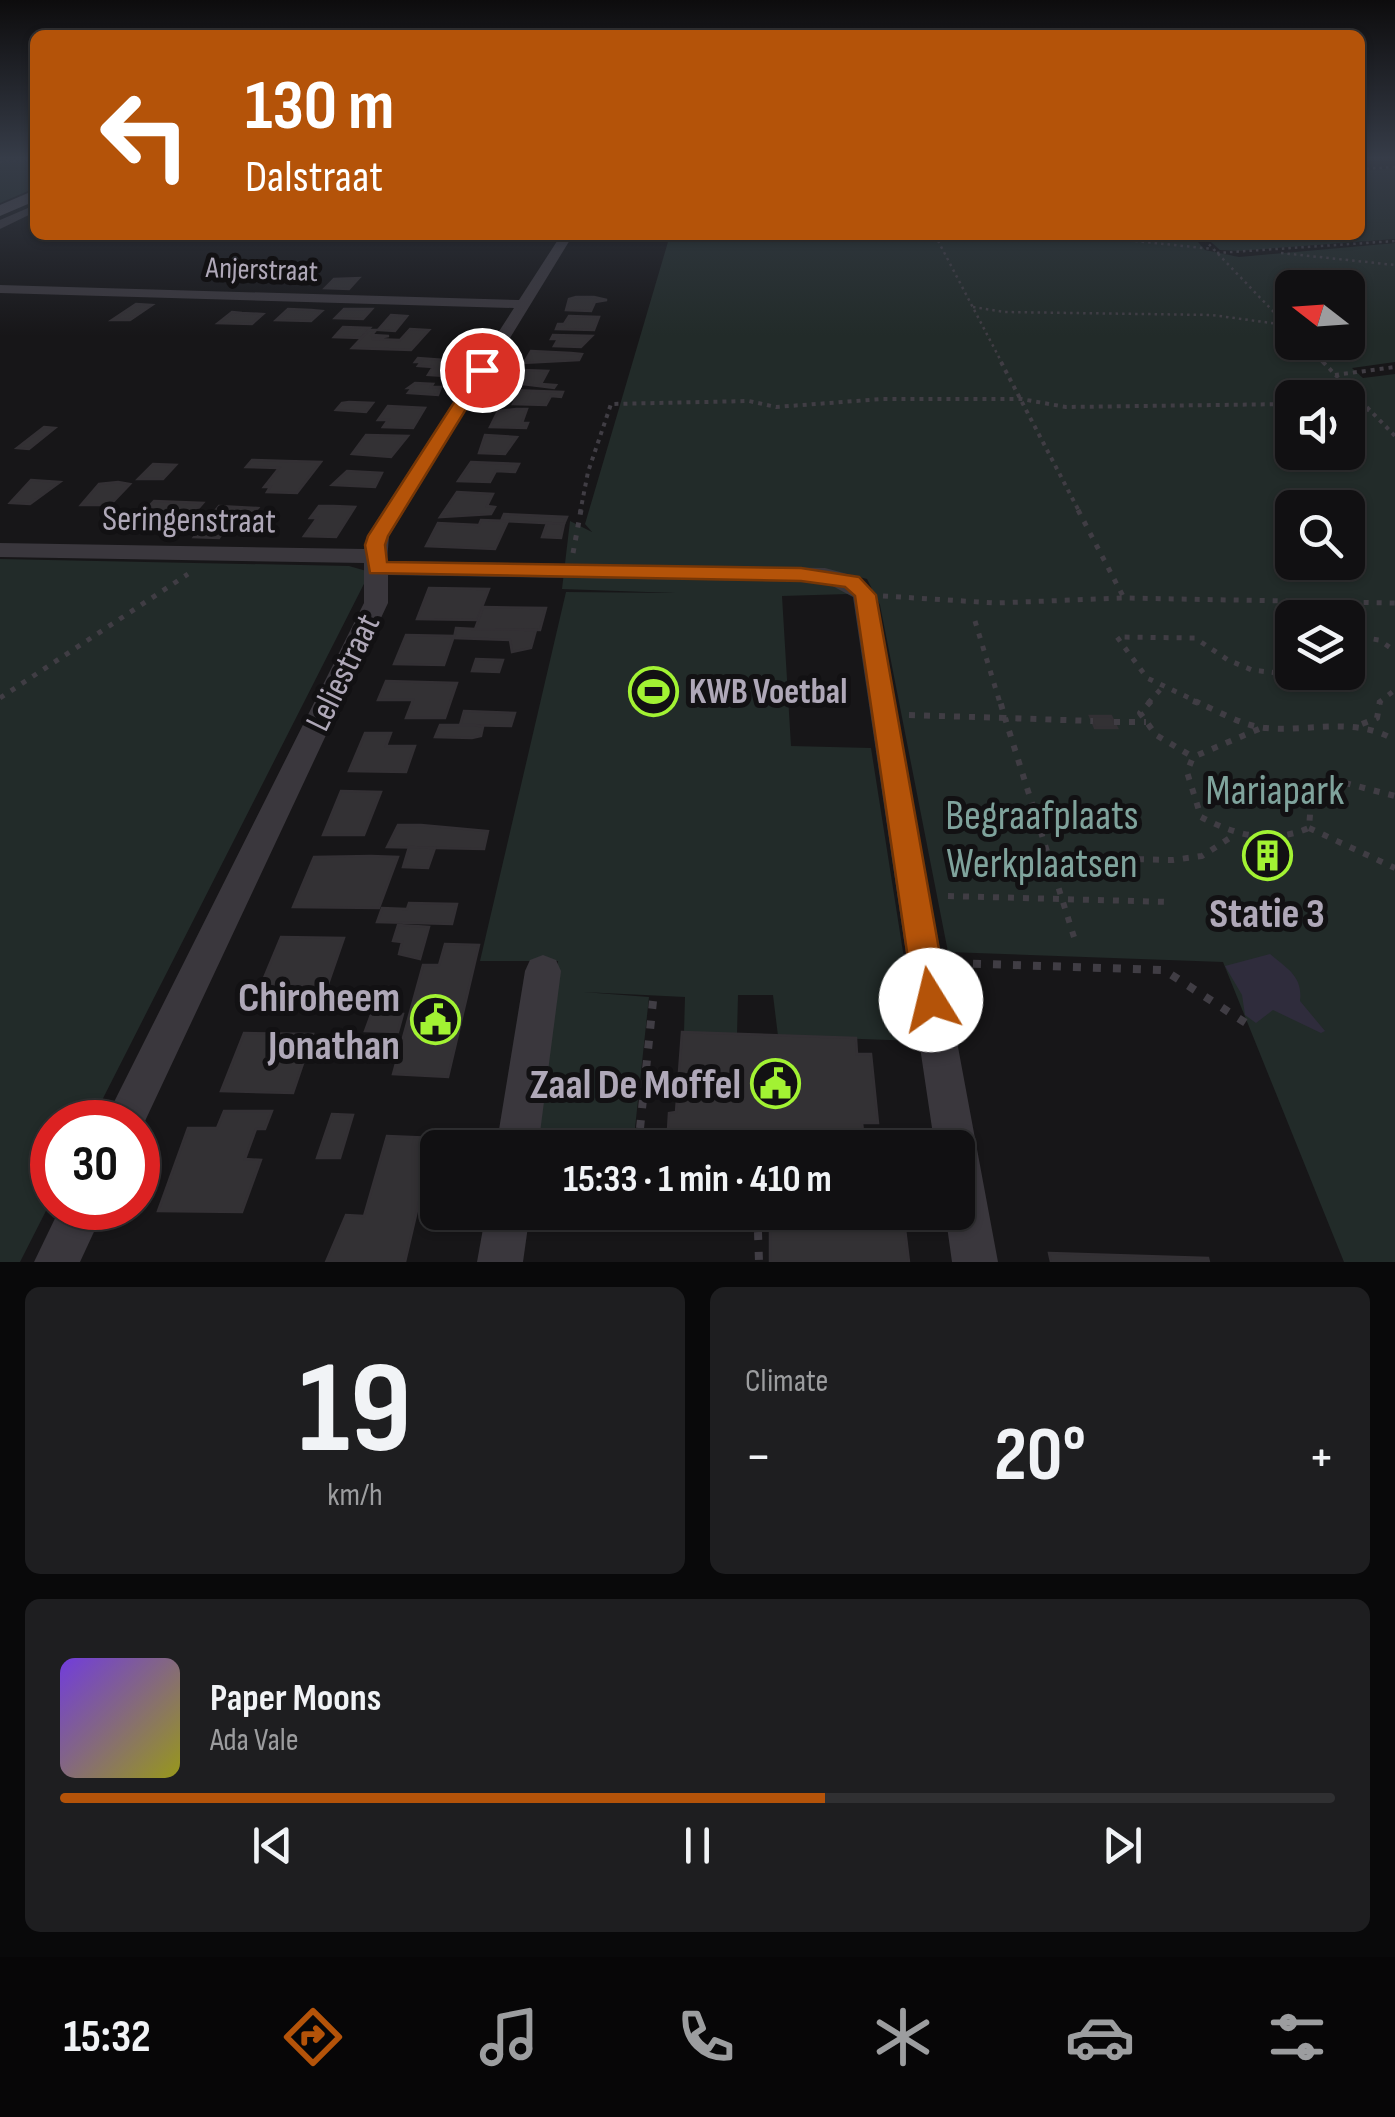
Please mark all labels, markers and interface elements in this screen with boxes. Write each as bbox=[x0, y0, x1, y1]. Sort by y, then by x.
text: 130 m bbox=[245, 65, 394, 149]
icon: left bbox=[80, 70, 210, 200]
text: Dalstraat bbox=[245, 150, 383, 205]
street label: Anjerstraat bbox=[204, 250, 319, 290]
north arrow bbox=[1275, 270, 1365, 360]
map controls bbox=[1275, 270, 1365, 690]
pin bbox=[440, 328, 525, 413]
icon: arrive bbox=[455, 343, 510, 398]
button: sound bbox=[1275, 380, 1365, 470]
button: search bbox=[1275, 490, 1365, 580]
street label: Seringenstraat bbox=[102, 497, 276, 544]
button: layers bbox=[1275, 600, 1365, 690]
street label: Leliestraat bbox=[297, 607, 390, 738]
sports icon: KWB Voetbal bbox=[628, 665, 680, 717]
place label: KWB Voetbal bbox=[689, 671, 847, 714]
park label: Mariapark bbox=[1206, 766, 1344, 817]
park label: Begraafplaats Werkplaatsen bbox=[945, 791, 1139, 890]
building icon: Statie 3 bbox=[1241, 830, 1293, 882]
place label: Statie 3 bbox=[1209, 889, 1325, 940]
position arrow bbox=[879, 948, 983, 1052]
place label: Chiroheem Jonathan bbox=[238, 973, 400, 1072]
public building icon: Chiroheem Jonathan bbox=[409, 994, 461, 1046]
public building icon: Zaal De Moffel bbox=[750, 1057, 802, 1109]
place label: Zaal De Moffel bbox=[530, 1060, 741, 1111]
speed limit sign: 30 bbox=[30, 1100, 160, 1230]
text: 15:33 · 1 min · 410 m bbox=[563, 1157, 832, 1202]
text: 19 bbox=[299, 1333, 411, 1489]
text: Climate bbox=[745, 1362, 828, 1401]
text: 20° bbox=[994, 1411, 1086, 1502]
text: − bbox=[745, 1424, 772, 1491]
text: + bbox=[1308, 1424, 1335, 1491]
text: km/h bbox=[327, 1476, 383, 1515]
text: Paper Moons bbox=[210, 1676, 381, 1721]
text: Ada Vale bbox=[210, 1721, 299, 1760]
icon: previous bbox=[245, 1818, 300, 1873]
icon: pause bbox=[670, 1818, 725, 1873]
icon: next bbox=[1095, 1818, 1150, 1873]
icon: directions bbox=[278, 2002, 348, 2072]
icon: music bbox=[474, 2002, 544, 2072]
icon: phone bbox=[671, 2002, 741, 2072]
icon: climate bbox=[868, 2002, 938, 2072]
icon: car bbox=[1065, 2002, 1135, 2072]
icon: filters bbox=[1262, 2002, 1332, 2072]
text: 15:32 bbox=[63, 2010, 151, 2065]

